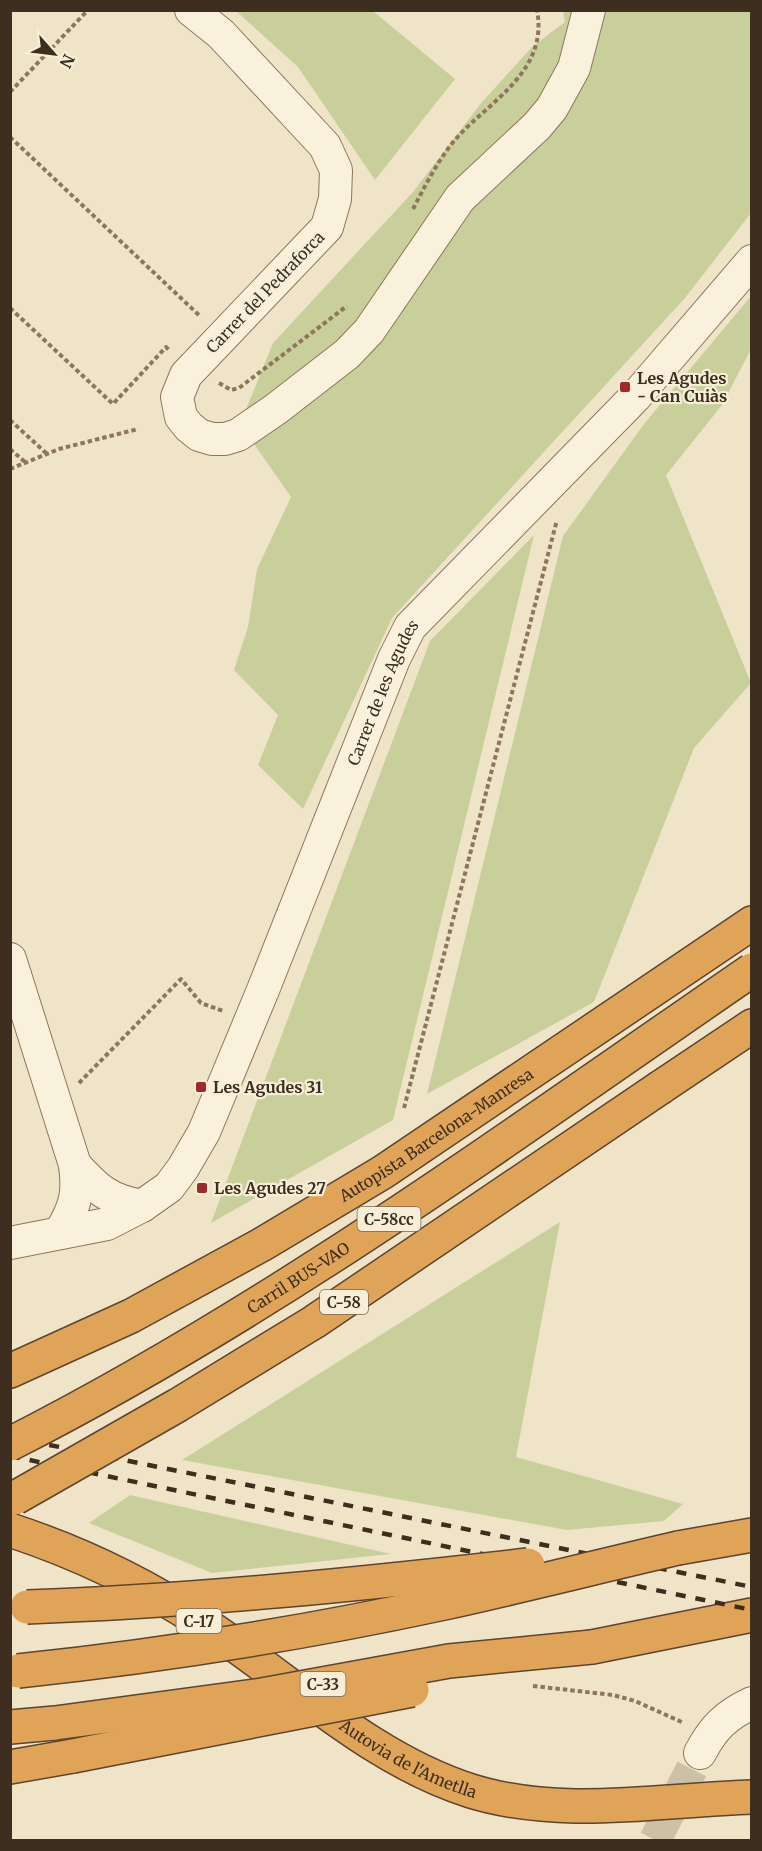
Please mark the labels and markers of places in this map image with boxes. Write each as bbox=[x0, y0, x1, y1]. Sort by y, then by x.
place label: Les Agudes - Can Cuiàs bbox=[637, 368, 727, 406]
marker: Les Agudes - Can Cuiàs bbox=[618, 380, 632, 394]
place label: Les Agudes 31 bbox=[213, 1077, 323, 1097]
marker: Les Agudes 31 bbox=[194, 1080, 208, 1094]
place label: Les Agudes 27 bbox=[214, 1178, 326, 1198]
marker: Les Agudes 27 bbox=[195, 1181, 209, 1195]

